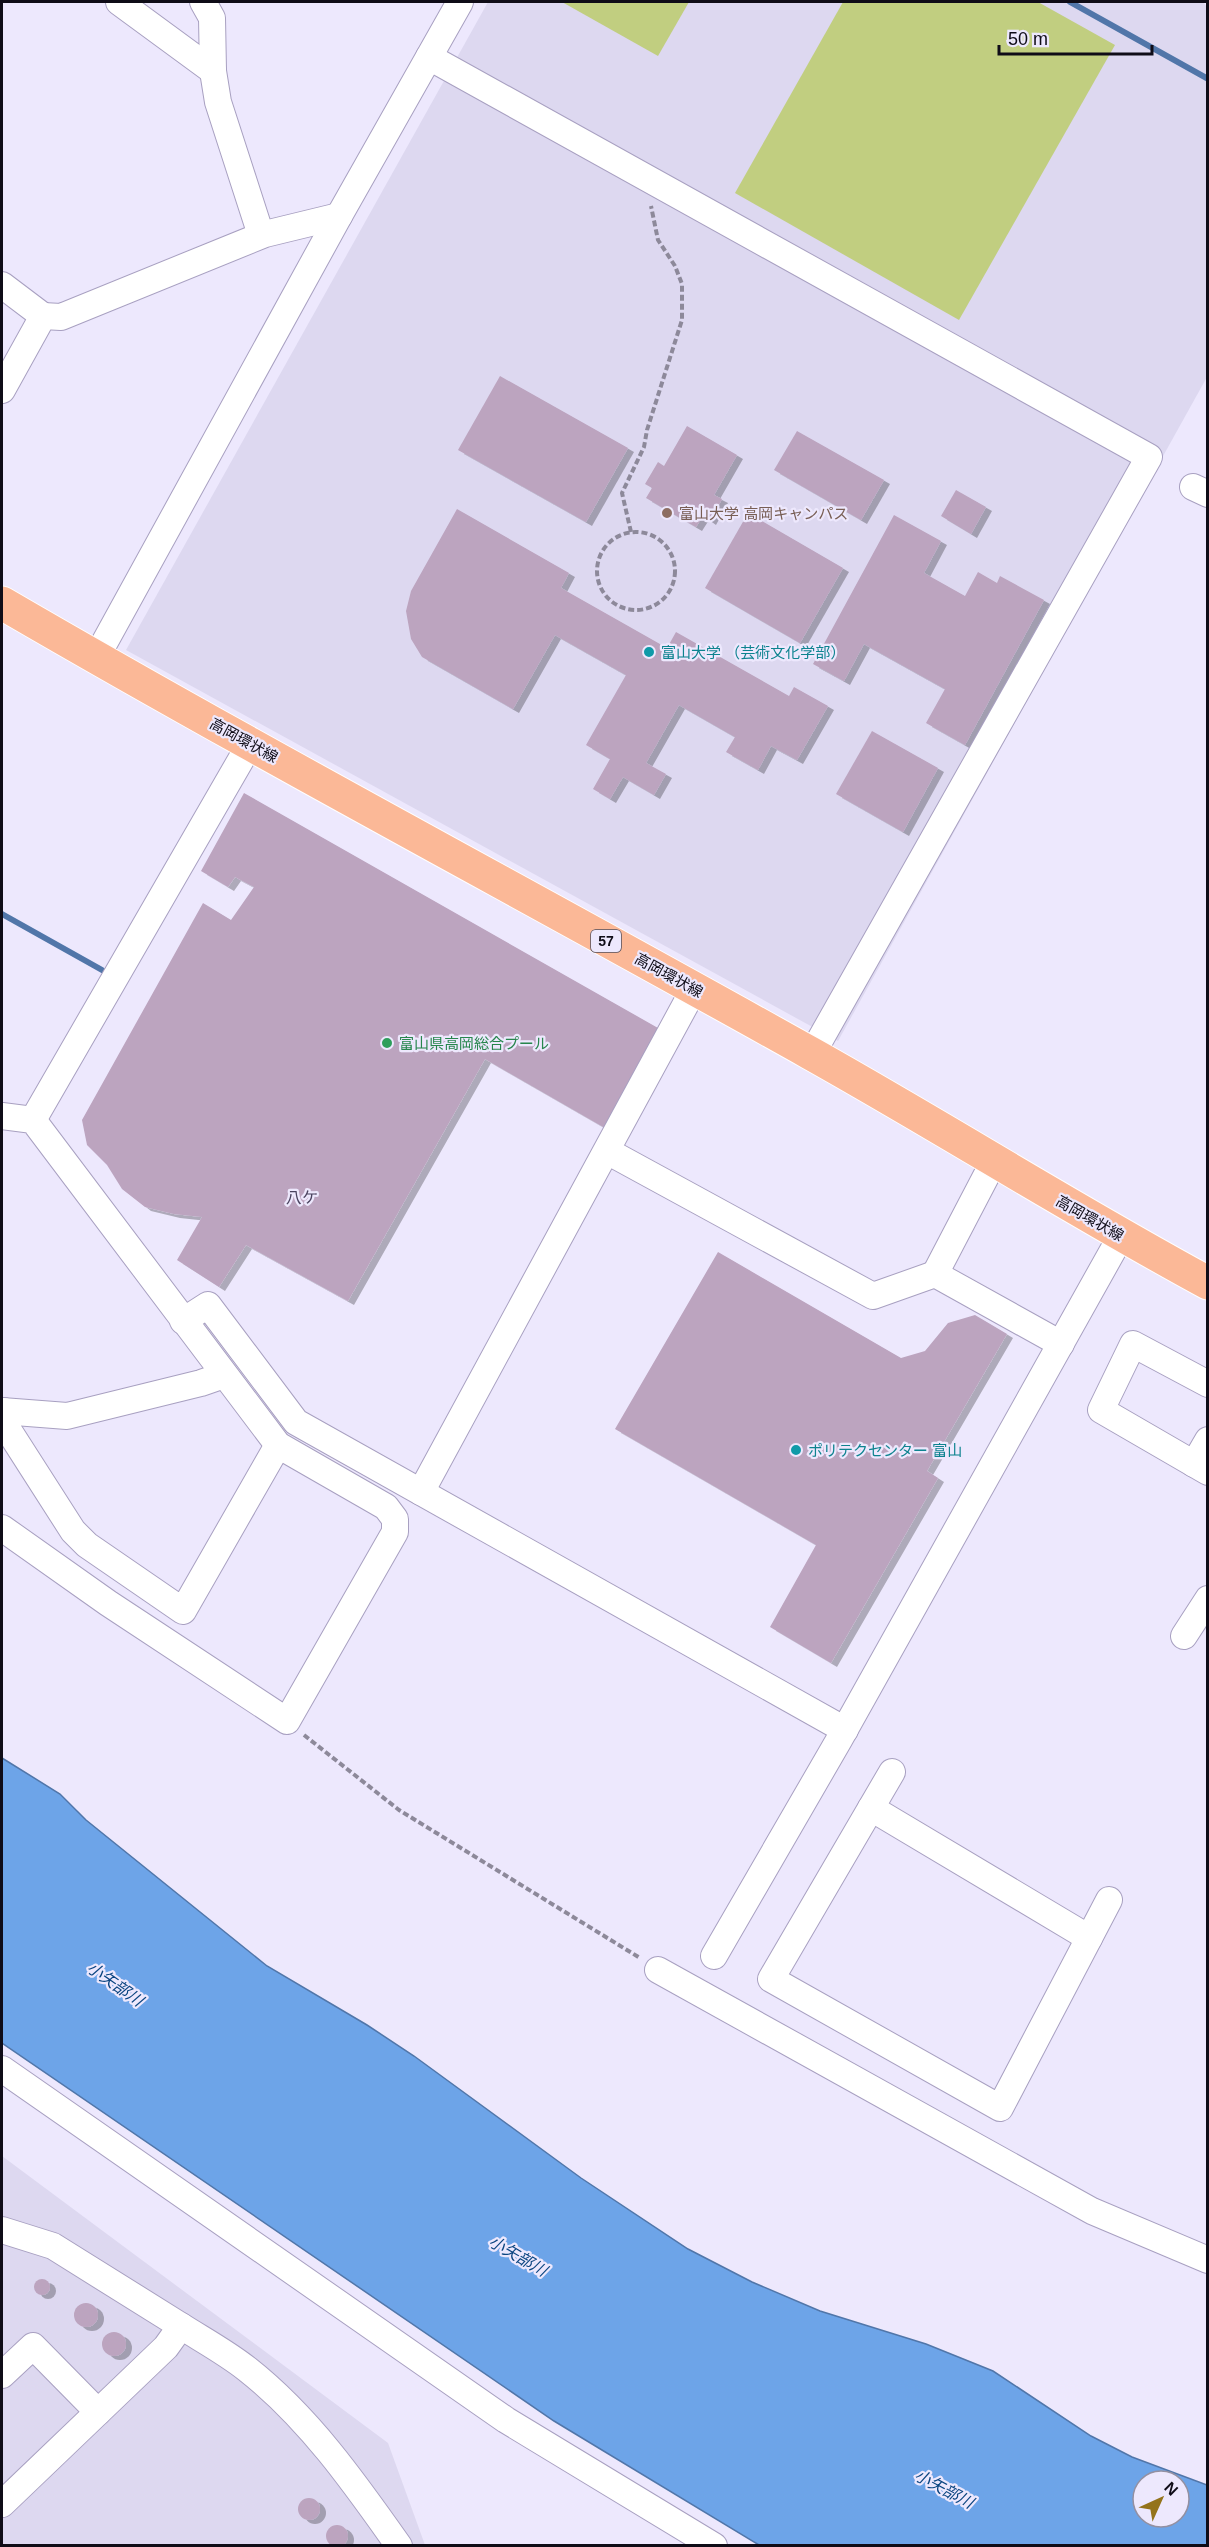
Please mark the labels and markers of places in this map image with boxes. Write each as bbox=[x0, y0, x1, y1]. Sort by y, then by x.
place label: 富山大学 高岡キャンパス bbox=[679, 505, 848, 522]
marker: 富山大学 高岡キャンパス bbox=[660, 506, 674, 520]
place label: 富山大学 （芸術文化学部） bbox=[661, 644, 845, 661]
marker: 富山大学 （芸術文化学部） bbox=[642, 645, 656, 659]
place label: 富山県高岡総合プール bbox=[399, 1035, 549, 1052]
marker: 富山県高岡総合プール bbox=[380, 1036, 394, 1050]
place label: ポリテクセンター 富山 bbox=[808, 1442, 962, 1459]
marker: ポリテクセンター 富山 bbox=[789, 1443, 803, 1457]

